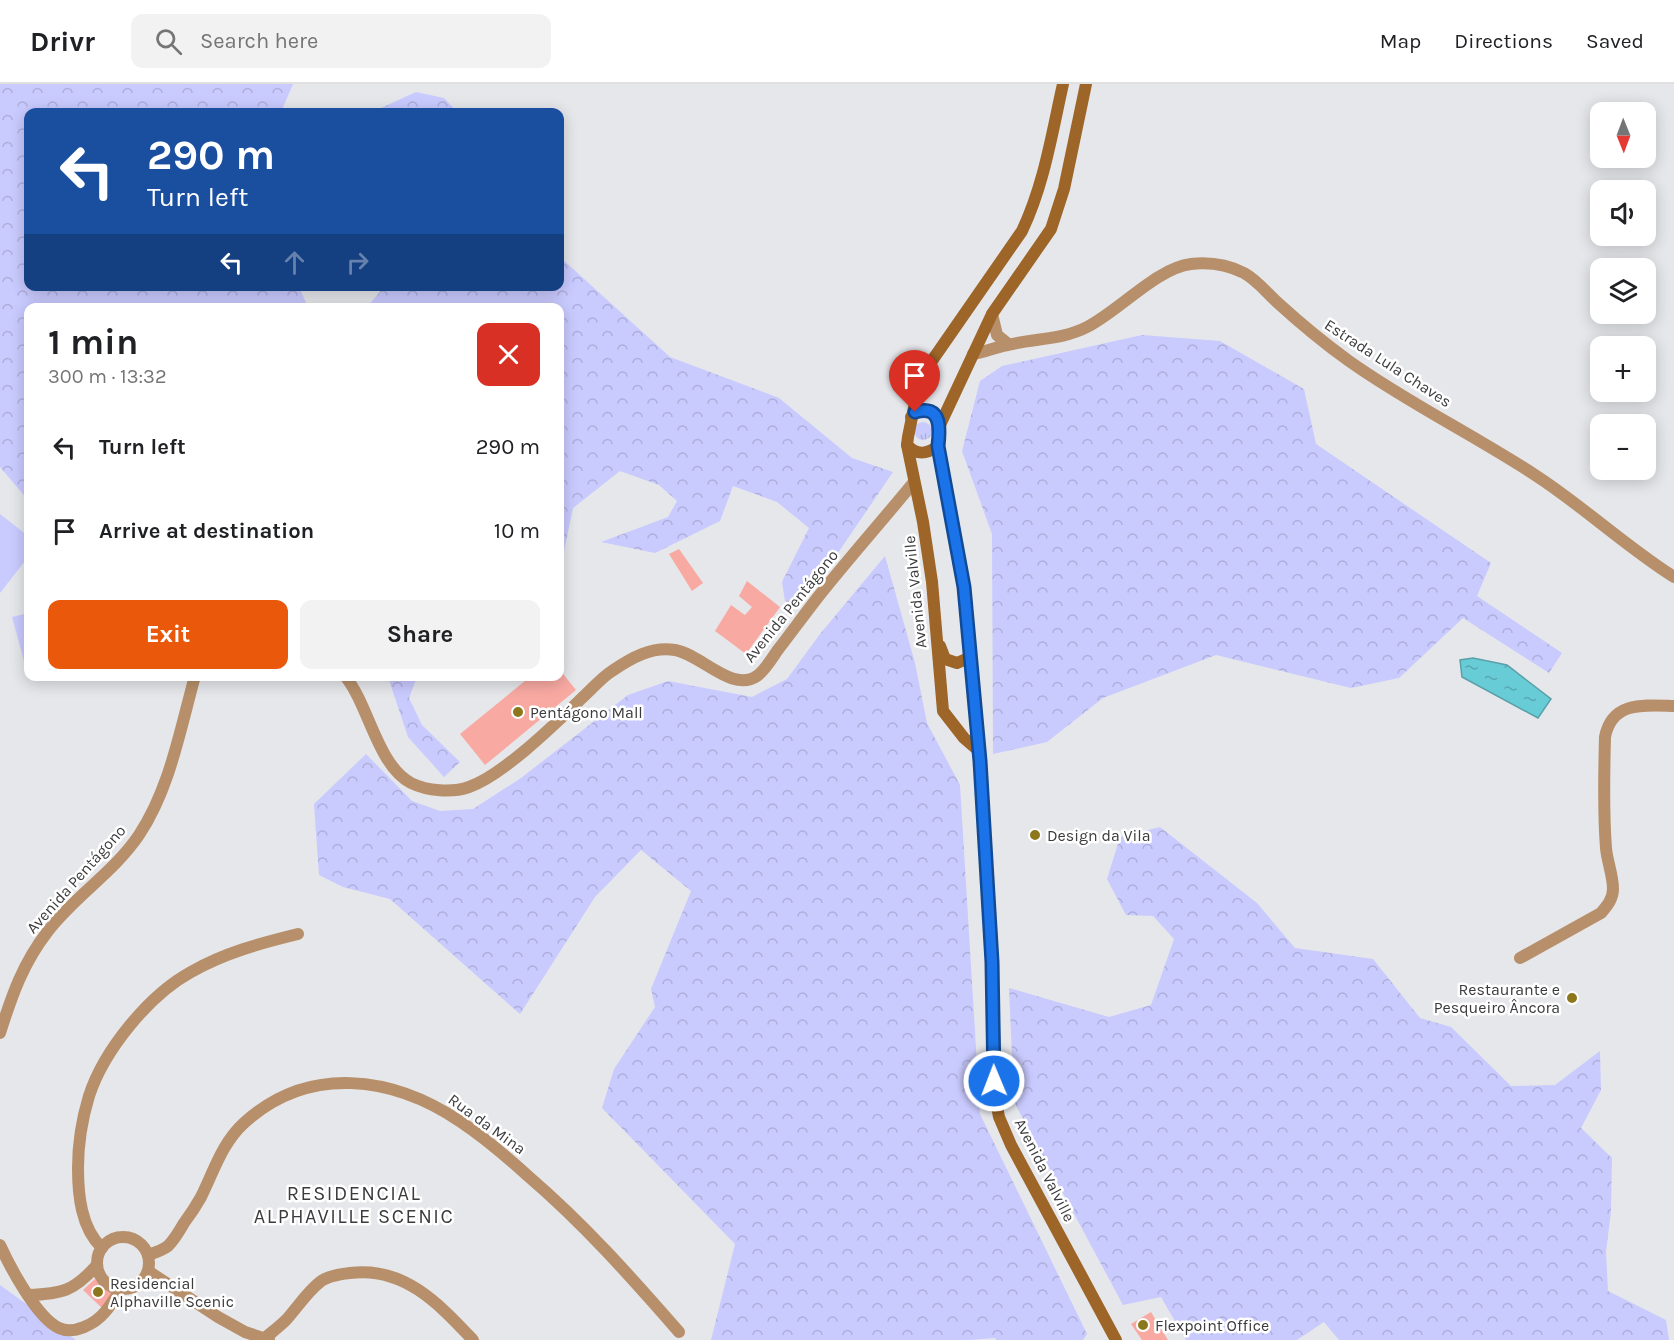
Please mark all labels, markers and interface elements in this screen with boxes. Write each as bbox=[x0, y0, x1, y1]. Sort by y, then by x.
search box bbox=[131, 14, 551, 68]
text: Drivr bbox=[30, 25, 95, 58]
icon: search bbox=[152, 25, 185, 58]
text: Search here bbox=[200, 28, 318, 54]
text: Map bbox=[1380, 29, 1421, 53]
text: Directions bbox=[1454, 29, 1553, 53]
text: Saved bbox=[1586, 29, 1644, 53]
north arrow bbox=[1590, 102, 1656, 168]
map controls bbox=[1590, 102, 1656, 480]
text: 290 m bbox=[147, 130, 275, 180]
icon: left bbox=[48, 132, 126, 210]
button: sound bbox=[1590, 180, 1656, 246]
text: Turn left bbox=[147, 181, 248, 213]
icon: left bbox=[215, 246, 248, 279]
icon: ahead bbox=[278, 246, 311, 279]
icon: right bbox=[341, 246, 374, 279]
button: layers bbox=[1590, 258, 1656, 324]
street label: Estrada Lula Chaves bbox=[1321, 315, 1455, 411]
text: 1 min bbox=[48, 321, 138, 363]
button: close bbox=[477, 323, 540, 386]
button: + bbox=[1590, 336, 1656, 402]
pin bbox=[889, 350, 940, 412]
icon: arrive bbox=[898, 359, 931, 392]
text: 300 m · 13:32 bbox=[48, 365, 167, 388]
button: − bbox=[1590, 414, 1656, 480]
icon: left bbox=[48, 431, 81, 464]
text: Turn left bbox=[99, 434, 186, 460]
text: 290 m bbox=[476, 434, 540, 460]
icon: arrive bbox=[48, 515, 81, 548]
text: Arrive at destination bbox=[99, 518, 314, 544]
text: 10 m bbox=[494, 518, 540, 544]
street label: Avenida Valville bbox=[900, 535, 930, 649]
street label: Avenida Pentágono bbox=[740, 546, 842, 666]
button: Exit bbox=[48, 600, 288, 669]
button: Share bbox=[300, 600, 540, 669]
place label: Pentágono Mall bbox=[530, 703, 643, 722]
marker: Pentágono Mall bbox=[511, 705, 525, 719]
street label: Avenida Pentágono bbox=[22, 821, 130, 937]
place label: Design da Vila bbox=[1047, 826, 1151, 845]
marker: Design da Vila bbox=[1028, 828, 1042, 842]
place label: Restaurante e Pesqueiro Âncora bbox=[1434, 980, 1560, 1017]
marker: Restaurante e Pesqueiro Âncora bbox=[1565, 991, 1579, 1005]
position arrow bbox=[962, 1049, 1026, 1113]
street label: Rua da Mina bbox=[445, 1090, 529, 1158]
street label: Avenida Valville bbox=[1011, 1115, 1079, 1225]
district label: RESIDENCIAL ALPHAVILLE SCENIC bbox=[254, 1182, 454, 1228]
place label: Residencial Alphaville Scenic bbox=[110, 1274, 234, 1311]
marker: Residencial Alphaville Scenic bbox=[91, 1285, 105, 1299]
place label: Flexpoint Office bbox=[1155, 1316, 1269, 1335]
marker: Flexpoint Office bbox=[1136, 1318, 1150, 1332]

